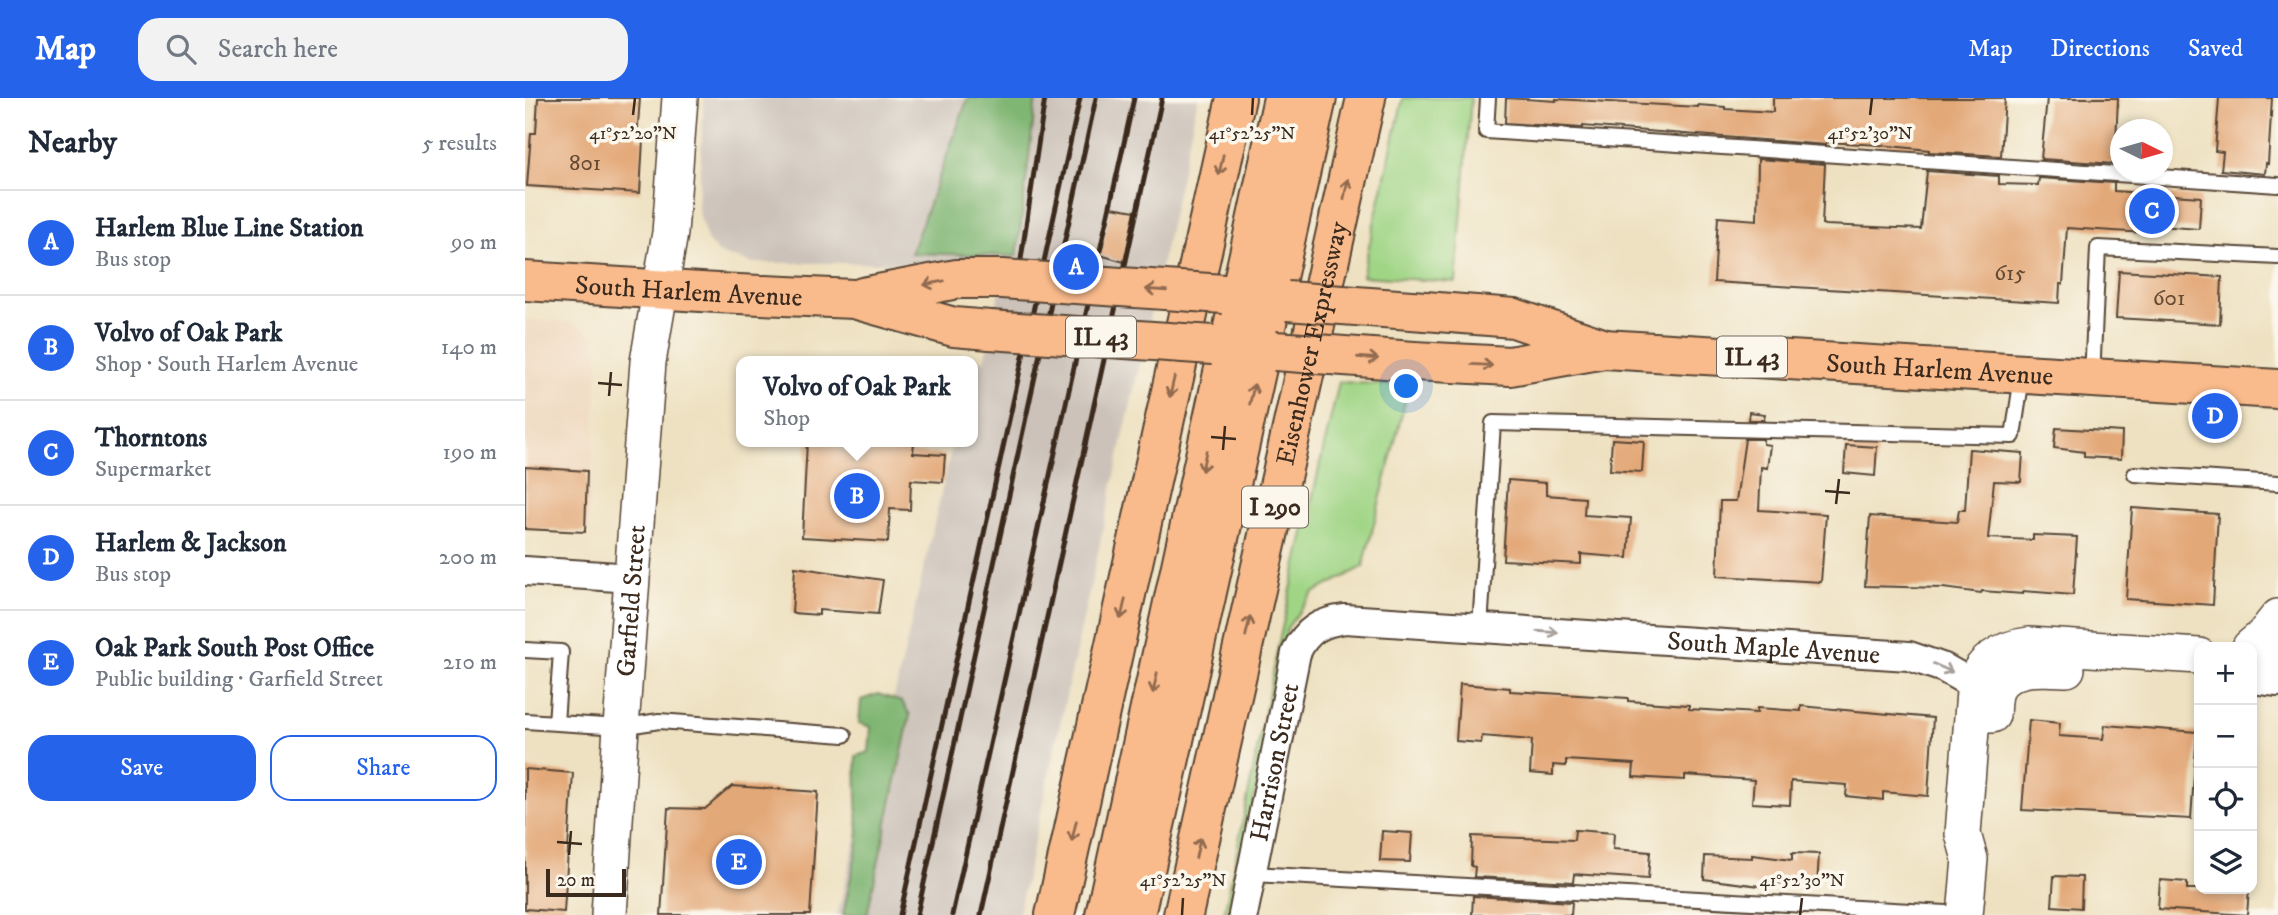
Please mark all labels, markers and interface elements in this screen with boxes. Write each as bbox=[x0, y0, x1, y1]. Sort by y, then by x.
search box bbox=[138, 18, 628, 81]
text: Map bbox=[35, 29, 96, 70]
icon: search bbox=[162, 30, 200, 68]
text: Search here bbox=[218, 33, 338, 66]
text: Map bbox=[1968, 34, 2013, 64]
text: Directions bbox=[2051, 34, 2150, 64]
text: Saved bbox=[2188, 34, 2243, 64]
north arrow bbox=[2110, 119, 2173, 182]
text: 41°52'20"N bbox=[589, 123, 677, 145]
text: 41°52'25"N bbox=[1209, 123, 1295, 145]
text: 41°52'30"N bbox=[1827, 123, 1913, 145]
text: Nearby bbox=[28, 125, 117, 162]
text: 5 results bbox=[422, 129, 497, 158]
house number: 801 bbox=[569, 149, 601, 178]
one-way arrow bbox=[1214, 153, 1228, 176]
one-way arrow bbox=[1340, 178, 1353, 201]
pin: C bbox=[2129, 185, 2175, 237]
text: Harlem Blue Line Station bbox=[95, 212, 364, 245]
street label: Eisenhower Expressway bbox=[1269, 218, 1356, 469]
text: A bbox=[44, 228, 58, 257]
text: 90 m bbox=[451, 228, 497, 257]
pin: A bbox=[1053, 241, 1099, 293]
text: Bus stop bbox=[95, 245, 171, 274]
house number: 615 bbox=[1994, 259, 2026, 288]
street label: South Harlem Avenue bbox=[574, 269, 803, 315]
one-way arrow bbox=[923, 277, 946, 291]
one-way arrow bbox=[1145, 283, 1168, 296]
house number: 601 bbox=[2153, 284, 2185, 313]
text: Volvo of Oak Park bbox=[95, 317, 283, 350]
road number: IL 43 bbox=[1066, 317, 1136, 358]
text: B bbox=[44, 333, 58, 362]
text: 140 m bbox=[441, 333, 497, 362]
road number: IL 43 bbox=[1717, 336, 1787, 378]
street label: South Harlem Avenue bbox=[1825, 347, 2054, 394]
text: Shop · South Harlem Avenue bbox=[95, 350, 358, 379]
one-way arrow bbox=[1356, 352, 1379, 365]
popup bbox=[736, 356, 978, 447]
one-way arrow bbox=[1471, 358, 1494, 371]
your location bbox=[1389, 369, 1423, 403]
text: Volvo of Oak Park bbox=[763, 371, 951, 404]
one-way arrow bbox=[1165, 375, 1179, 398]
one-way arrow bbox=[1246, 383, 1260, 406]
pin: D bbox=[2192, 390, 2238, 442]
text: Shop bbox=[763, 404, 810, 433]
text: Thorntons bbox=[95, 422, 207, 455]
text: C bbox=[43, 438, 59, 467]
text: 190 m bbox=[443, 438, 497, 467]
one-way arrow bbox=[1196, 449, 1210, 472]
text: Supermarket bbox=[95, 455, 211, 484]
pin: B bbox=[834, 470, 880, 522]
road number: I 290 bbox=[1242, 486, 1308, 528]
street label: Garfield Street bbox=[610, 524, 654, 678]
text: Harlem & Jackson bbox=[95, 527, 286, 560]
text: D bbox=[42, 543, 60, 572]
text: 200 m bbox=[439, 543, 497, 572]
text: Bus stop bbox=[95, 560, 171, 589]
one-way arrow bbox=[1116, 597, 1129, 620]
one-way arrow bbox=[1242, 615, 1255, 638]
street label: South Maple Avenue bbox=[1666, 625, 1881, 672]
one-way arrow bbox=[1536, 626, 1559, 639]
text: Oak Park South Post Office bbox=[95, 632, 374, 665]
map controls bbox=[2194, 642, 2257, 894]
button: + bbox=[2194, 642, 2257, 705]
text: E bbox=[43, 648, 59, 677]
text: 210 m bbox=[443, 648, 497, 677]
one-way arrow bbox=[1932, 662, 1953, 675]
text: Public building · Garfield Street bbox=[95, 665, 383, 694]
one-way arrow bbox=[1148, 671, 1162, 694]
street label: Harrison Street bbox=[1243, 680, 1308, 845]
button: − bbox=[2194, 705, 2257, 768]
button: Save bbox=[28, 735, 256, 801]
button: Share bbox=[270, 735, 497, 801]
button: locate bbox=[2194, 768, 2257, 831]
one-way arrow bbox=[1067, 819, 1080, 842]
button: layers bbox=[2194, 831, 2257, 894]
pin: E bbox=[716, 836, 762, 888]
one-way arrow bbox=[1191, 837, 1205, 860]
scale bar bbox=[546, 866, 627, 898]
text: 20 m bbox=[557, 869, 595, 892]
text: 41°52'25"N bbox=[1140, 870, 1226, 892]
text: 41°52'30"N bbox=[1759, 870, 1845, 892]

